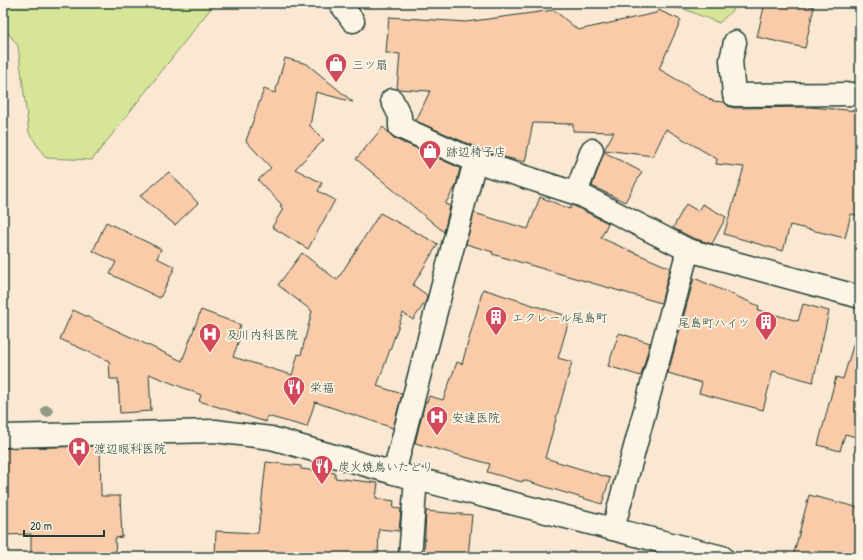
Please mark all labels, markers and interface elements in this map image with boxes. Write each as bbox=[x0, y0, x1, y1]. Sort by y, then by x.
shop icon: 三ツ扇 bbox=[323, 51, 349, 84]
place label: 三ツ扇 bbox=[352, 56, 388, 73]
shop icon: 跡辺椅子店 bbox=[417, 138, 443, 171]
place label: 跡辺椅子店 bbox=[446, 143, 506, 160]
building icon: エクレール尾島町 bbox=[483, 304, 509, 337]
place label: エクレール尾島町 bbox=[512, 309, 608, 326]
building icon: 尾島町ハイツ bbox=[753, 309, 779, 342]
place label: 尾島町ハイツ bbox=[678, 314, 750, 331]
hospital icon: 及川内科医院 bbox=[197, 321, 223, 354]
place label: 及川内科医院 bbox=[226, 326, 298, 343]
restaurant icon: 栄福 bbox=[281, 374, 307, 407]
place label: 栄福 bbox=[310, 379, 334, 396]
hospital icon: 安達医院 bbox=[424, 404, 450, 437]
place label: 安達医院 bbox=[452, 409, 500, 426]
hospital icon: 渡辺眼科医院 bbox=[66, 435, 92, 468]
place label: 渡辺眼科医院 bbox=[94, 440, 166, 457]
restaurant icon: 炭火焼鳥いたどり bbox=[309, 453, 335, 486]
place label: 炭火焼鳥いたどり bbox=[338, 458, 434, 475]
scale bar bbox=[24, 512, 104, 538]
text: 20 m bbox=[30, 517, 52, 534]

